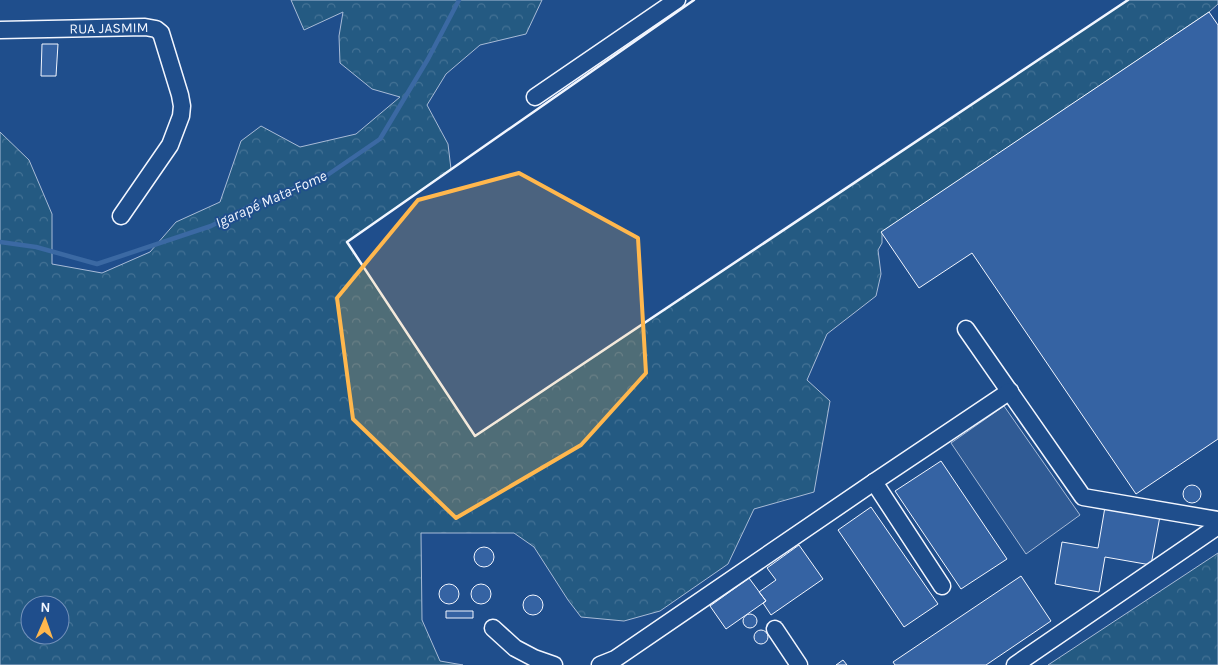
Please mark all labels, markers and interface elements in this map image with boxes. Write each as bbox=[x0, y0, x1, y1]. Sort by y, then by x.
street label: RUA JASMIM bbox=[69, 18, 149, 37]
water label: Igarapé Mata-Fome bbox=[213, 166, 329, 232]
north arrow bbox=[20, 595, 70, 645]
text: N bbox=[40, 599, 51, 616]

